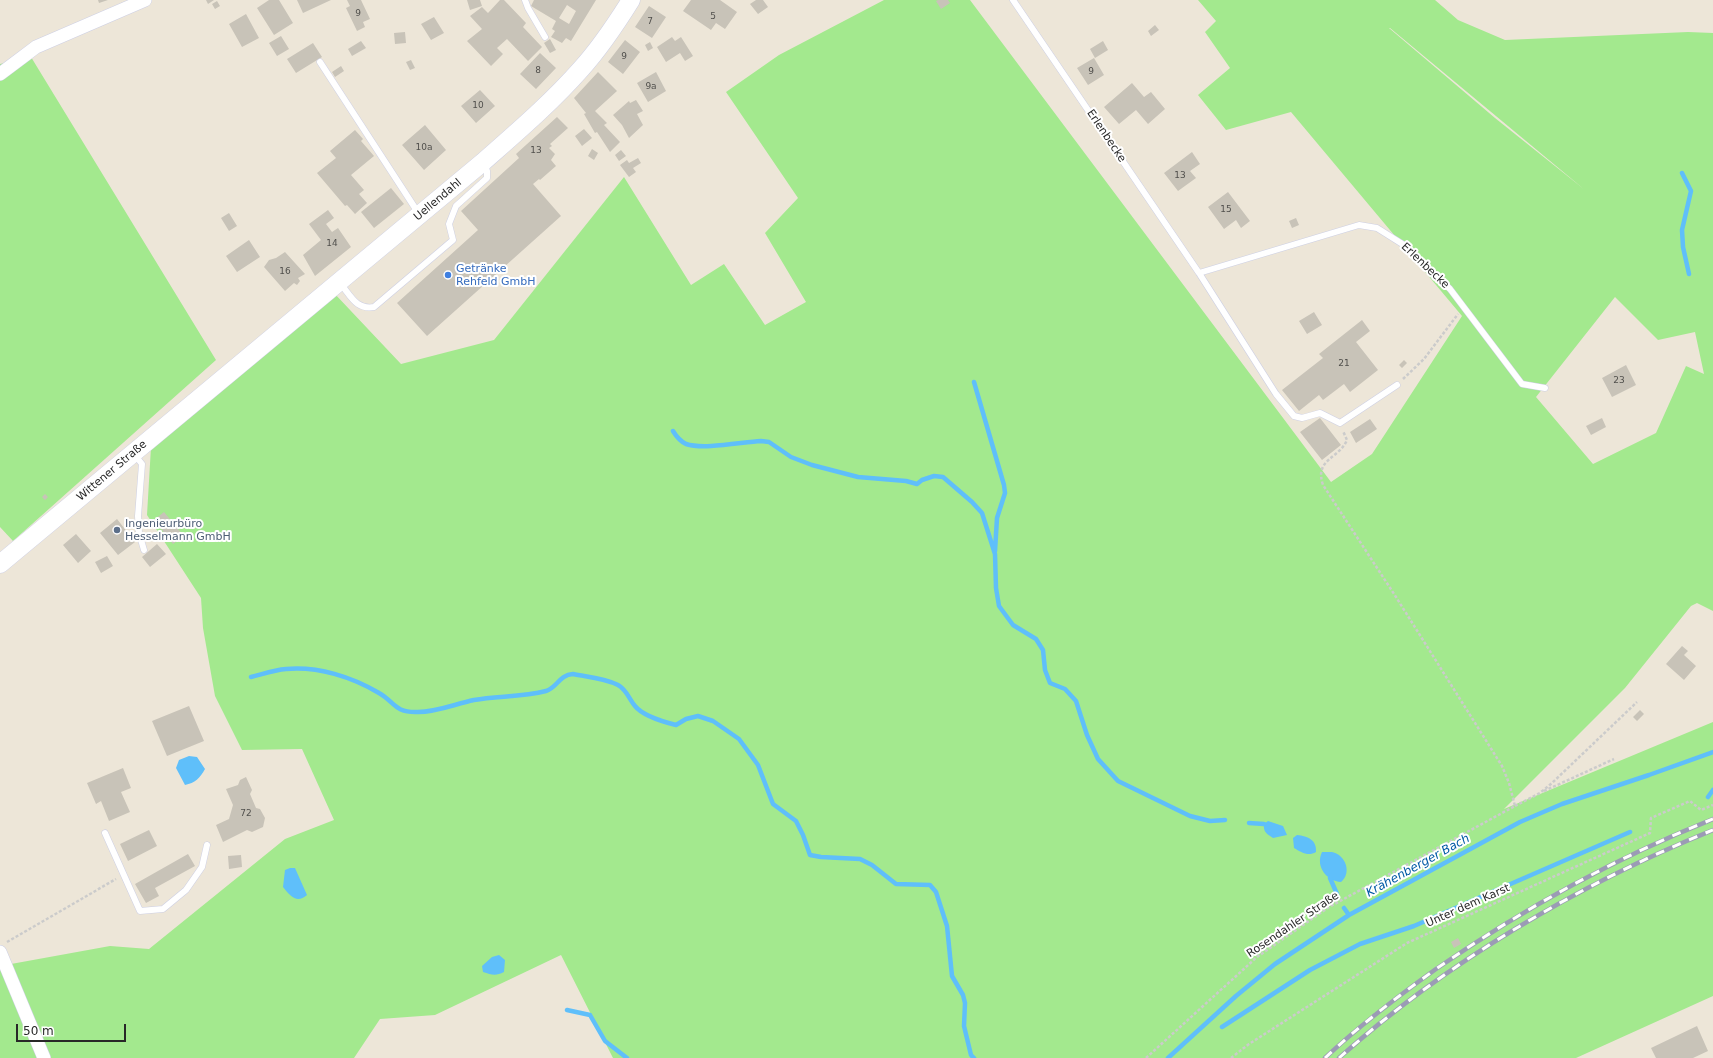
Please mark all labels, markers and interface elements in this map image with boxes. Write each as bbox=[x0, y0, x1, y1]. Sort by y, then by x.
house number: 9 bbox=[355, 9, 361, 19]
house number: 5 bbox=[710, 12, 716, 22]
house number: 7 bbox=[647, 17, 653, 27]
house number: 9 bbox=[621, 52, 627, 62]
house number: 8 bbox=[535, 66, 541, 76]
house number: 9 bbox=[1088, 67, 1094, 77]
house number: 9a bbox=[645, 82, 657, 92]
house number: 10 bbox=[472, 101, 484, 111]
street label: Erlenbecke bbox=[1084, 107, 1128, 165]
house number: 10a bbox=[416, 143, 432, 153]
house number: 13 bbox=[530, 146, 542, 156]
house number: 13 bbox=[1174, 171, 1186, 181]
street label: Uellendahl bbox=[411, 176, 465, 224]
house number: 15 bbox=[1220, 205, 1232, 215]
house number: 14 bbox=[326, 239, 338, 249]
street label: Erlenbecke bbox=[1398, 240, 1452, 292]
place label: Getränke Rehfeld GmbH bbox=[456, 262, 536, 288]
house number: 16 bbox=[279, 267, 291, 277]
marker: Getränke Rehfeld GmbH bbox=[443, 270, 453, 280]
house number: 21 bbox=[1338, 359, 1350, 369]
house number: 23 bbox=[1613, 376, 1625, 386]
street label: Wittener Straße bbox=[74, 438, 150, 504]
place label: Ingenieurbüro Hesselmann GmbH bbox=[125, 517, 231, 543]
marker: Ingenieurbüro Hesselmann GmbH bbox=[112, 525, 122, 535]
house number: 72 bbox=[240, 809, 252, 819]
water label: Krähenberger Bach bbox=[1364, 832, 1472, 900]
street label: Unter dem Karst bbox=[1424, 882, 1512, 930]
street label: Rosendahler Straße bbox=[1244, 889, 1342, 961]
scale bar bbox=[18, 1016, 128, 1042]
text: 50 m bbox=[23, 1024, 54, 1038]

